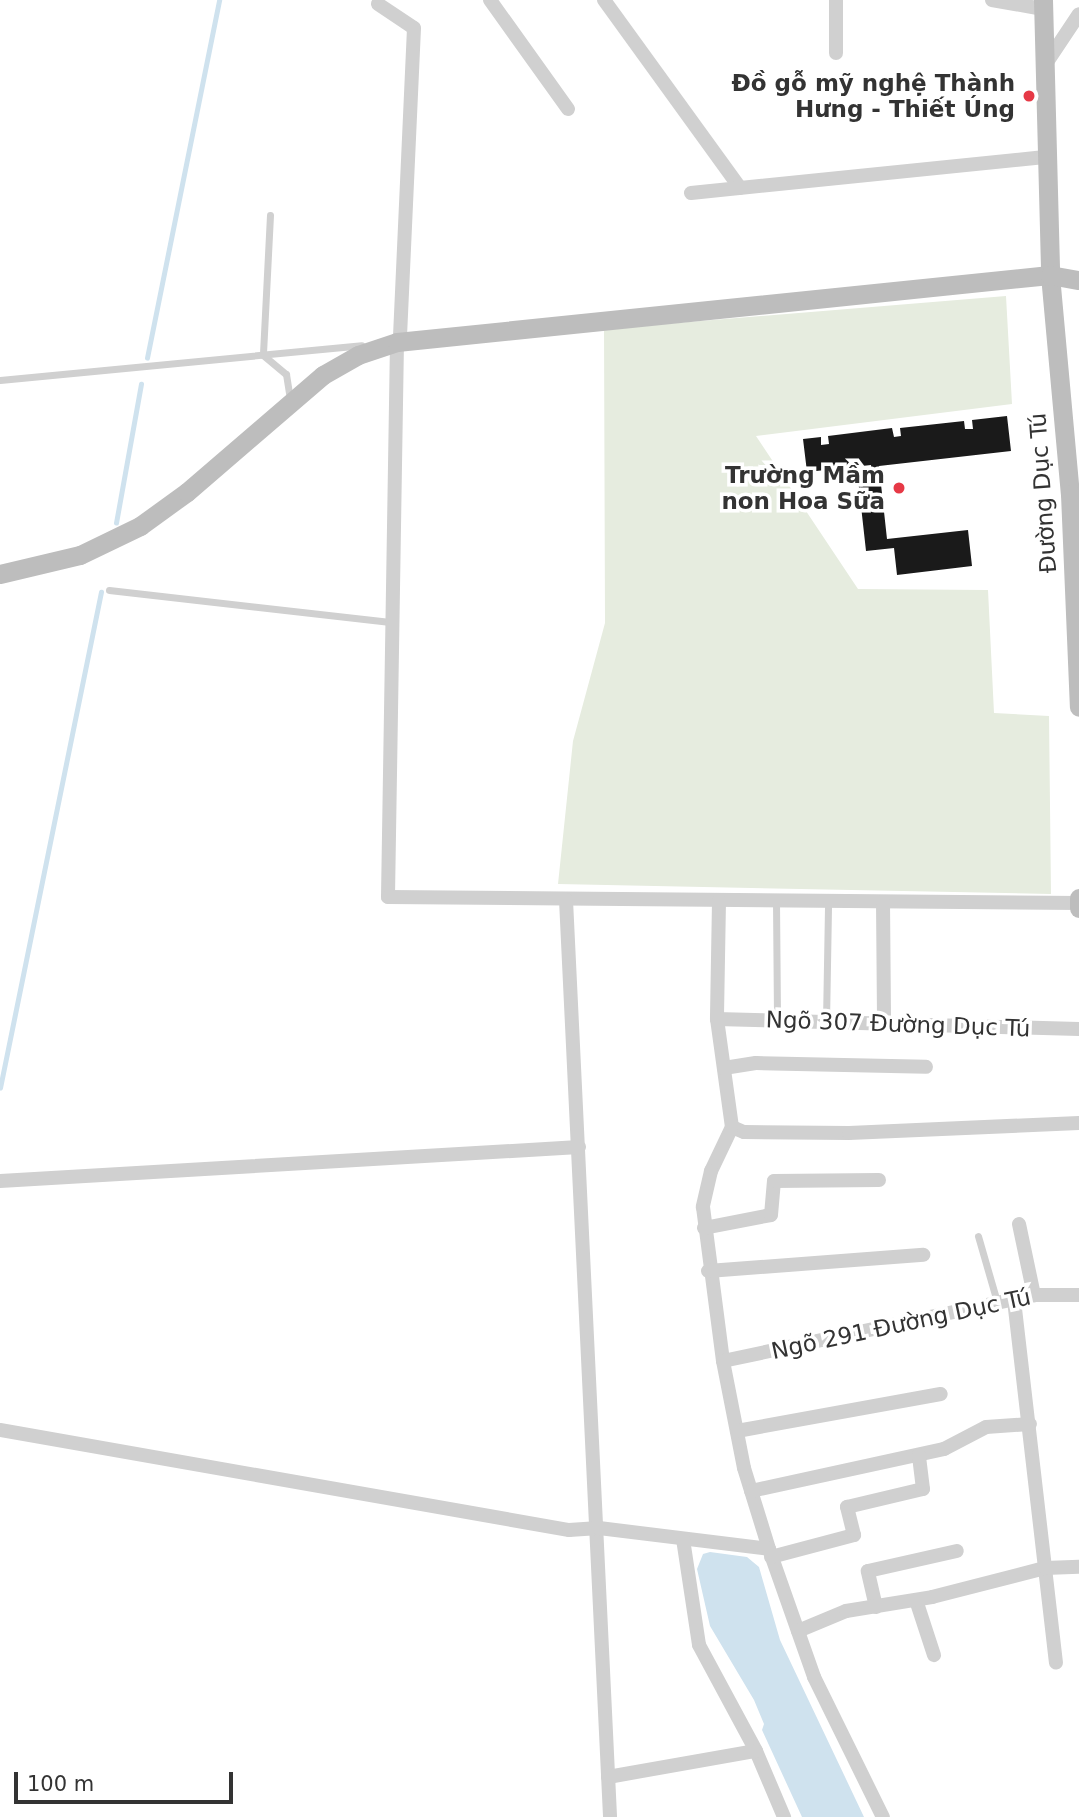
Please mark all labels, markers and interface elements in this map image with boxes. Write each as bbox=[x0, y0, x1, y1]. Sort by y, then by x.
place label: Đồ gỗ mỹ nghệ Thành Hưng - Thiết Úng bbox=[732, 69, 1015, 123]
marker: Đồ gỗ mỹ nghệ Thành Hưng - Thiết Úng bbox=[1021, 88, 1037, 104]
street label: Đường Dục Tú bbox=[1024, 412, 1062, 574]
place label: Trường Mầm non Hoa Sữa bbox=[721, 461, 885, 515]
marker: Trường Mầm non Hoa Sữa bbox=[891, 480, 907, 496]
street label: Ngõ 307 Đường Dục Tú bbox=[765, 1006, 1031, 1042]
street label: Ngõ 291 Đường Dục Tú bbox=[769, 1283, 1033, 1365]
scale bar bbox=[18, 1758, 236, 1802]
text: 100 m bbox=[27, 1772, 94, 1796]

